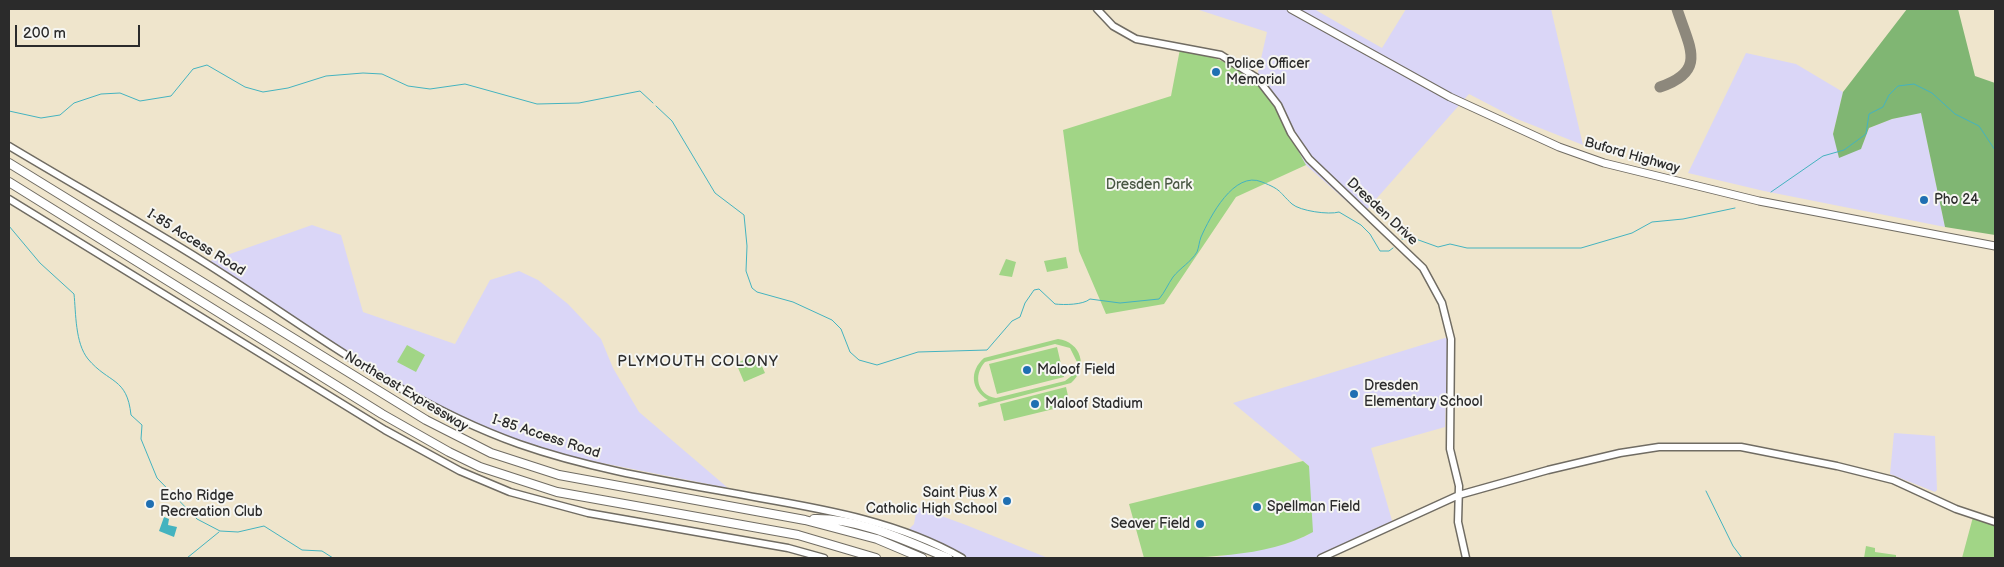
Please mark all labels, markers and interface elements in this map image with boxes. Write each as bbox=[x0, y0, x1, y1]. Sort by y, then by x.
scale bar bbox=[18, 15, 142, 47]
text: 200 m bbox=[23, 24, 66, 43]
place label: Police Officer Memorial bbox=[1226, 56, 1310, 88]
marker: Police Officer Memorial bbox=[1210, 66, 1222, 78]
street label: Buford Highway bbox=[1582, 134, 1682, 178]
street label: Dresden Drive bbox=[1343, 175, 1421, 249]
park label: Dresden Park bbox=[1106, 177, 1192, 193]
place label: Pho 24 bbox=[1934, 192, 1979, 208]
marker: Pho 24 bbox=[1918, 194, 1930, 206]
street label: I-85 Access Road bbox=[144, 206, 248, 280]
street label: Northeast Expressway bbox=[341, 348, 471, 436]
district label: PLYMOUTH COLONY bbox=[615, 353, 781, 371]
place label: Maloof Field bbox=[1037, 362, 1115, 378]
marker: Maloof Field bbox=[1021, 364, 1033, 376]
place label: Dresden Elementary School bbox=[1364, 378, 1483, 411]
marker: Dresden Elementary School bbox=[1348, 388, 1360, 400]
place label: Maloof Stadium bbox=[1045, 396, 1143, 412]
marker: Maloof Stadium bbox=[1029, 398, 1041, 410]
street label: I-85 Access Road bbox=[490, 412, 602, 462]
place label: Saint Pius X Catholic High School bbox=[866, 485, 997, 518]
place label: Echo Ridge Recreation Club bbox=[160, 488, 263, 520]
marker: Saint Pius X Catholic High School bbox=[1001, 495, 1013, 507]
marker: Echo Ridge Recreation Club bbox=[144, 498, 156, 510]
place label: Spellman Field bbox=[1267, 499, 1360, 515]
marker: Spellman Field bbox=[1251, 501, 1263, 513]
place label: Seaver Field bbox=[1111, 516, 1190, 532]
marker: Seaver Field bbox=[1194, 518, 1206, 530]

